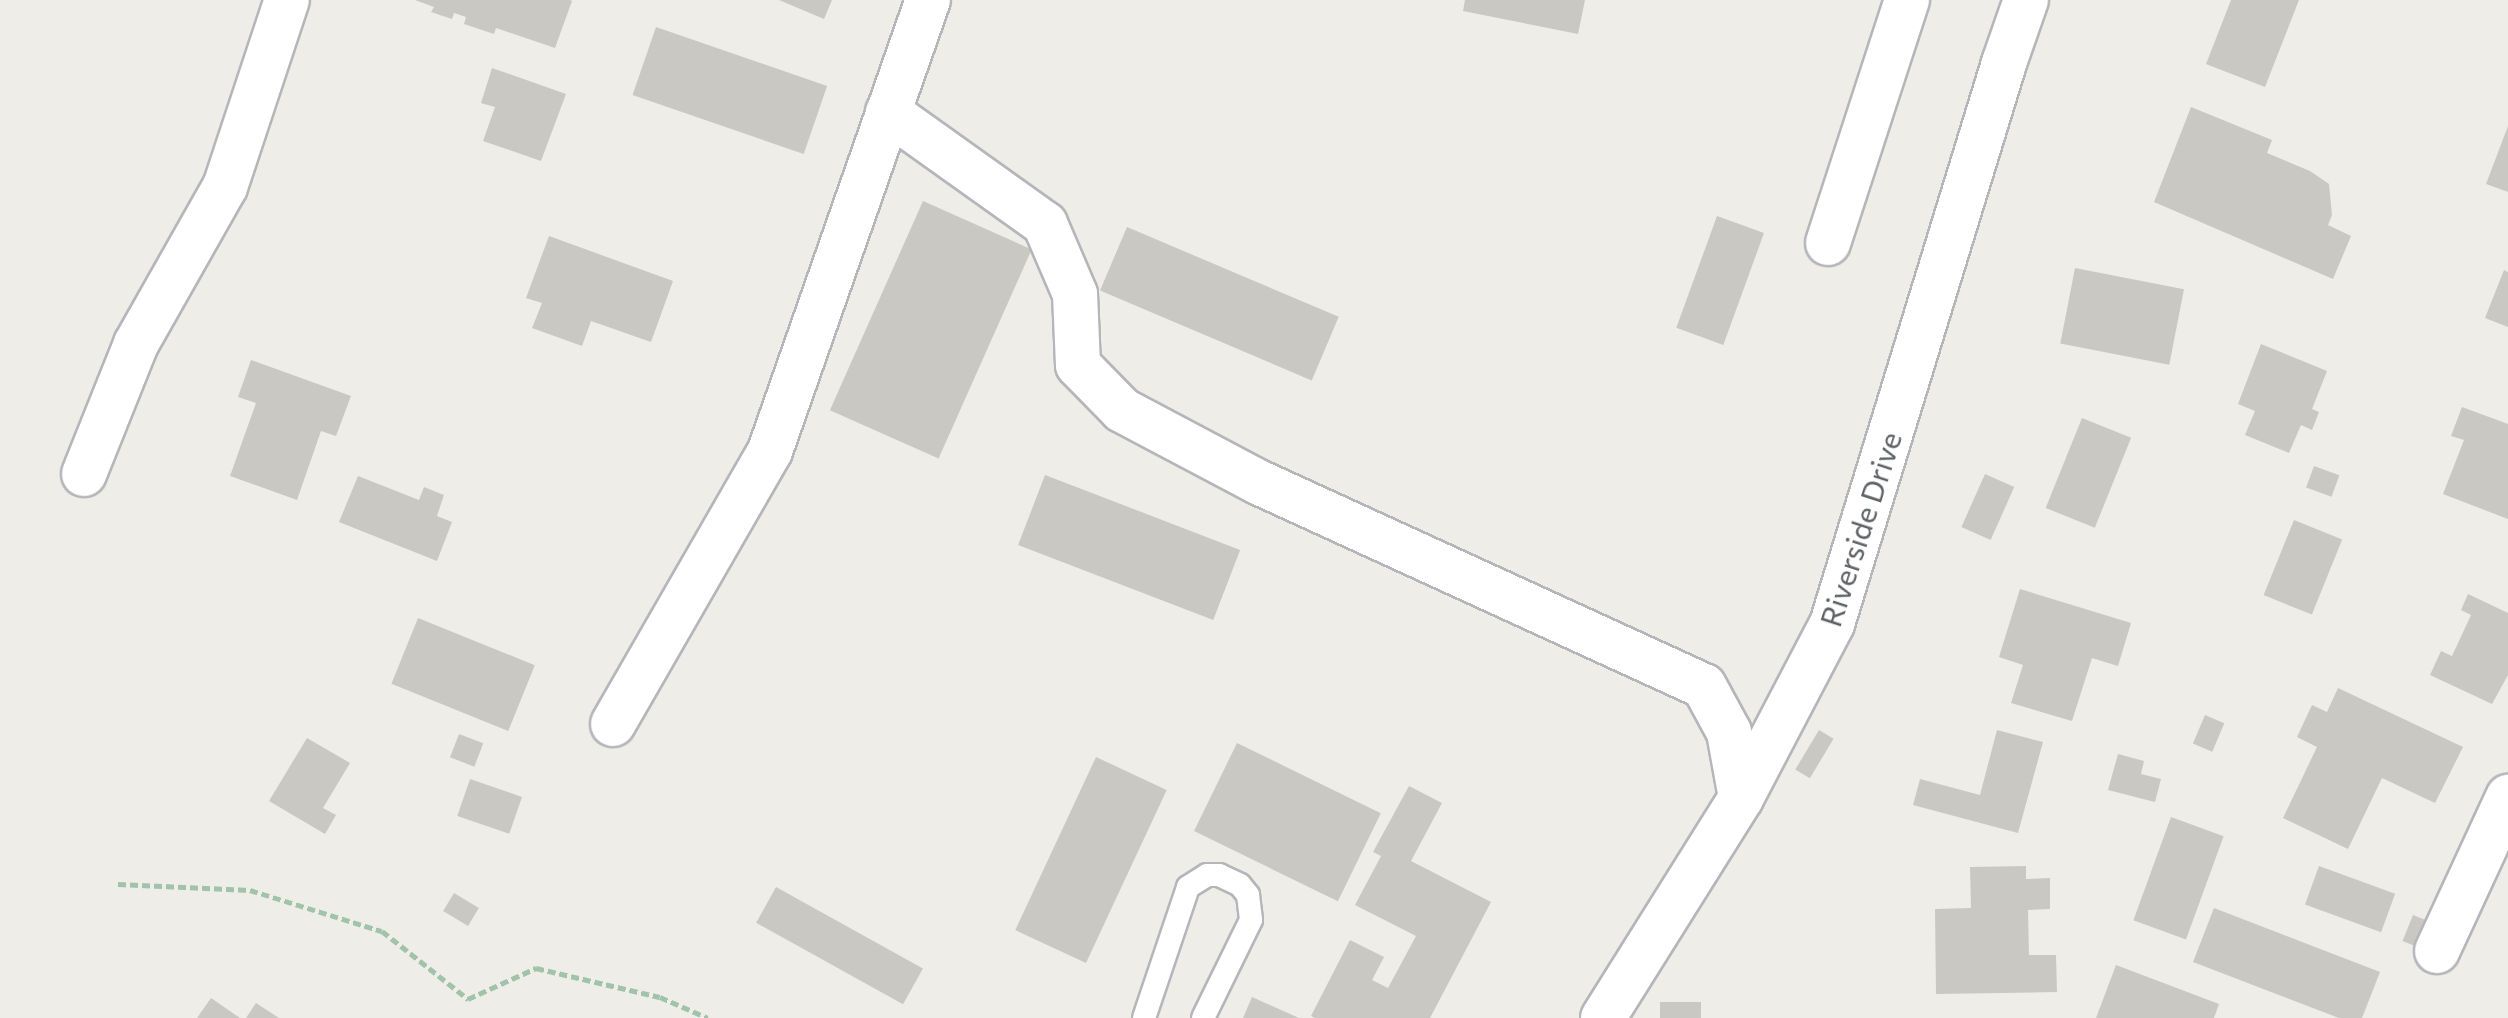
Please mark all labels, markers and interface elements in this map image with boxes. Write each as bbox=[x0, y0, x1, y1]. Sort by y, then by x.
street label: Riverside Drive bbox=[1812, 427, 1908, 631]

